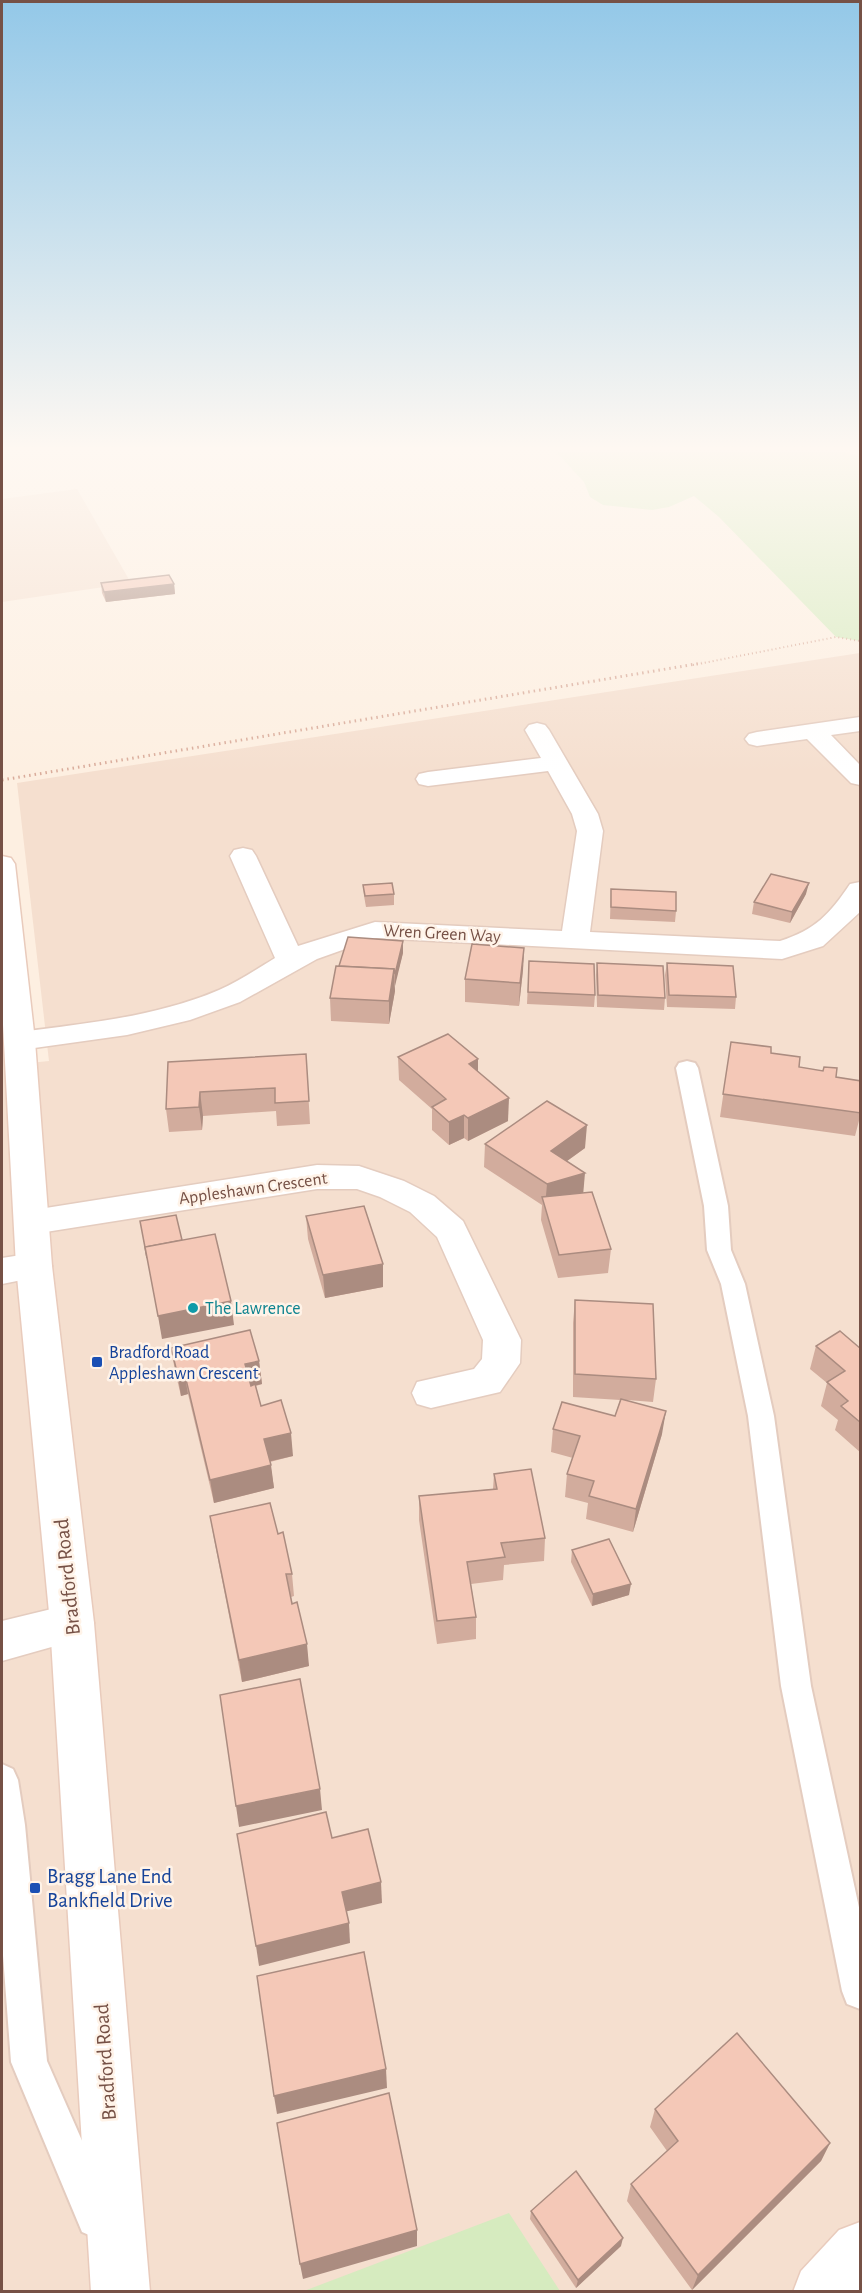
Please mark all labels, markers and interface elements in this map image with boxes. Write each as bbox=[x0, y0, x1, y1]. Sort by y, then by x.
street label: Wren Green Way bbox=[383, 922, 501, 946]
street label: Appleshawn Crescent bbox=[178, 1170, 329, 1208]
place label: The Lawrence bbox=[205, 1300, 301, 1318]
marker: The Lawrence bbox=[186, 1301, 200, 1315]
place label: Bradford Road Appleshawn Crescent bbox=[109, 1344, 259, 1383]
marker: Bradford Road Appleshawn Crescent bbox=[90, 1355, 104, 1369]
street label: Bradford Road bbox=[51, 1517, 84, 1636]
place label: Bragg Lane End Bankfield Drive bbox=[47, 1866, 173, 1911]
marker: Bragg Lane End Bankfield Drive bbox=[28, 1881, 42, 1895]
street label: Bradford Road bbox=[91, 2003, 120, 2121]

